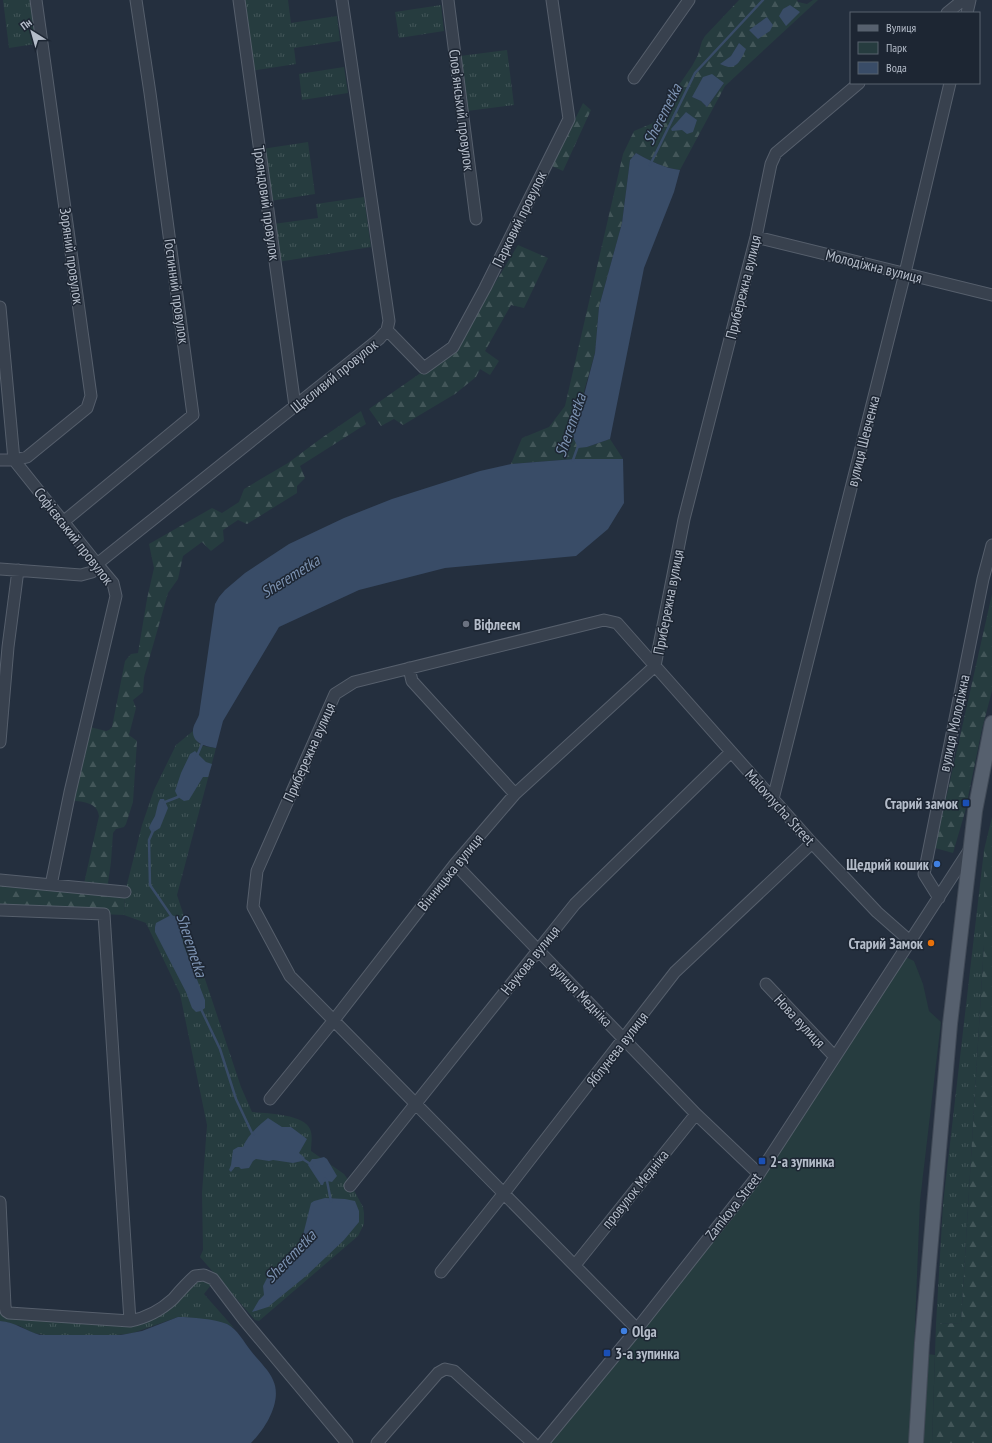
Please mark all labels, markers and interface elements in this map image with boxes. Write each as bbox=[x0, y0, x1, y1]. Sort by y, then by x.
north arrow bbox=[12, 12, 52, 52]
legend bbox=[850, 12, 980, 84]
text: Пн bbox=[18, 15, 35, 33]
text: Вулиця bbox=[886, 20, 916, 35]
text: Парк bbox=[886, 40, 907, 55]
street label: Словʼянський провулок bbox=[445, 48, 479, 172]
text: Вода bbox=[886, 60, 907, 75]
water label: Sheremetka bbox=[638, 79, 687, 148]
street label: Трояндовий провулок bbox=[250, 144, 284, 262]
street label: Парковий провулок bbox=[488, 168, 550, 270]
street label: Зоряний провулок bbox=[56, 206, 88, 306]
street label: Прибережна вулиця bbox=[721, 233, 765, 341]
street label: Гостинний провулок bbox=[160, 237, 194, 345]
street label: Молодіжна вулиця bbox=[824, 245, 924, 287]
street label: Щасливий провулок bbox=[287, 335, 382, 417]
water label: Sheremetka bbox=[550, 389, 591, 459]
street label: вулиця Шевченка bbox=[843, 394, 883, 488]
street label: Софієвський провулок bbox=[30, 483, 118, 589]
street label: Прибережна вулиця bbox=[648, 548, 688, 656]
water label: Sheremetka bbox=[257, 549, 324, 602]
place label: Віфлеєм bbox=[474, 615, 520, 634]
marker: Віфлеєм bbox=[461, 619, 471, 629]
street label: вулиця Молодіжна bbox=[934, 673, 974, 773]
street label: Прибережна вулиця bbox=[279, 699, 339, 805]
street label: Malovnycha Street bbox=[741, 765, 819, 849]
place label: Старий замок bbox=[885, 794, 959, 813]
marker: Старий замок bbox=[961, 798, 971, 808]
street label: Вінницька вулиця bbox=[413, 829, 487, 914]
place label: Щедрий кошик bbox=[846, 855, 930, 874]
marker: Щедрий кошик bbox=[932, 859, 942, 869]
water label: Sheremetka bbox=[172, 911, 212, 981]
street label: Наукова вулиця bbox=[496, 921, 564, 998]
place label: Старий Замок bbox=[849, 934, 924, 953]
marker: Старий Замок bbox=[926, 938, 936, 948]
street label: вулиця Медніка bbox=[545, 957, 617, 1031]
street label: Нова вулиця bbox=[770, 990, 830, 1052]
street label: Яблунева вулиця bbox=[582, 1008, 652, 1090]
street label: провулок Медніка bbox=[597, 1146, 673, 1232]
place label: 2-а зупинка bbox=[770, 1152, 835, 1171]
marker: 2-а зупинка bbox=[757, 1156, 767, 1166]
street label: Zamkova Street bbox=[701, 1169, 765, 1243]
water label: Sheremetka bbox=[260, 1224, 321, 1287]
place label: Olga bbox=[632, 1322, 657, 1341]
marker: Olga bbox=[619, 1326, 629, 1336]
place label: 3-а зупинка bbox=[615, 1344, 680, 1363]
marker: 3-а зупинка bbox=[602, 1348, 612, 1358]

